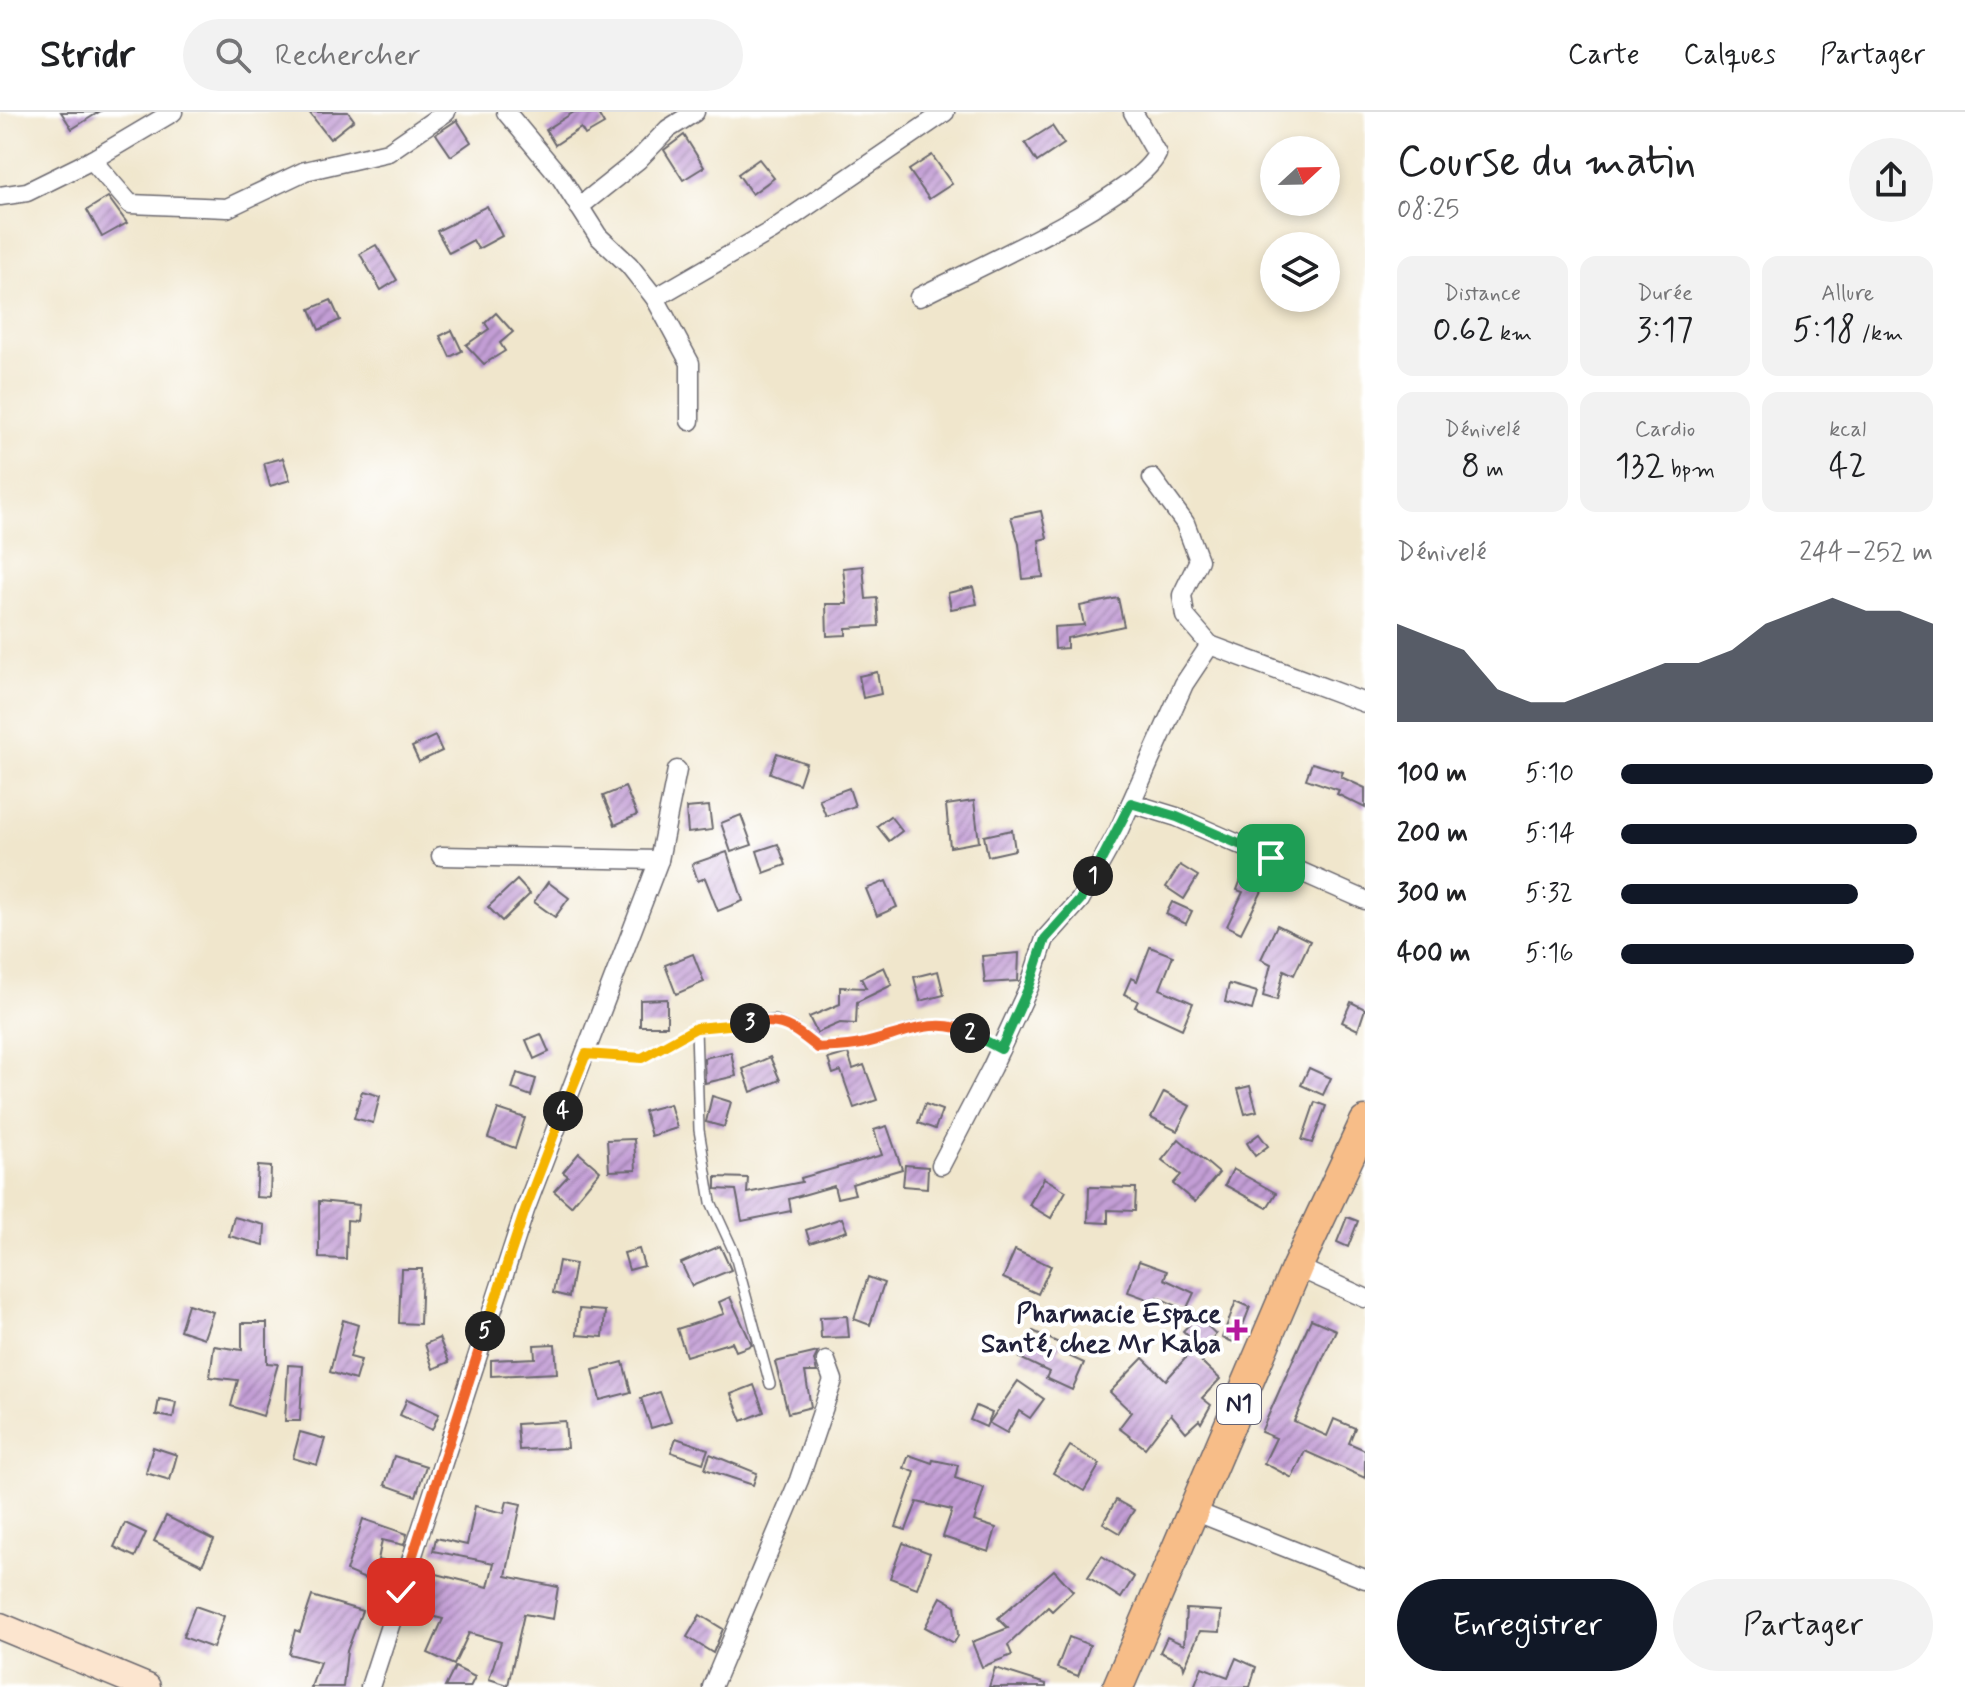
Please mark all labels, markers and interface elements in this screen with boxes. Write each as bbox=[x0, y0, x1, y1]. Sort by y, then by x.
search box bbox=[183, 19, 743, 91]
text: Stridr bbox=[40, 31, 135, 80]
icon: search bbox=[211, 33, 255, 77]
text: Rechercher bbox=[275, 36, 421, 75]
text: Carte bbox=[1568, 37, 1640, 74]
text: Calques bbox=[1684, 37, 1776, 74]
text: Partager bbox=[1820, 37, 1925, 74]
text: Course du matin bbox=[1397, 134, 1696, 192]
north arrow bbox=[1260, 136, 1340, 216]
map controls bbox=[1260, 136, 1340, 312]
button: share bbox=[1849, 138, 1933, 222]
text: 08:25 bbox=[1397, 193, 1459, 227]
button: layers bbox=[1260, 232, 1340, 312]
text: Distance bbox=[1444, 280, 1521, 308]
text: Durée bbox=[1637, 280, 1693, 308]
text: Allure bbox=[1821, 280, 1874, 308]
text: 0.62 bbox=[1433, 308, 1494, 353]
text: 3:17 bbox=[1637, 308, 1693, 353]
text: 5:18 bbox=[1792, 308, 1856, 353]
text: km bbox=[1494, 320, 1532, 348]
text: /km bbox=[1856, 320, 1903, 348]
text: Dénivelé bbox=[1444, 416, 1520, 444]
text: Cardio bbox=[1635, 416, 1695, 444]
text: kcal bbox=[1829, 416, 1866, 444]
text: 8 bbox=[1461, 444, 1480, 489]
text: 132 bbox=[1615, 444, 1665, 489]
text: 42 bbox=[1829, 444, 1867, 489]
text: m bbox=[1480, 456, 1504, 484]
text: bpm bbox=[1665, 456, 1715, 484]
text: Dénivelé bbox=[1397, 536, 1487, 570]
text: 244–252 m bbox=[1799, 536, 1933, 570]
text: 100 m bbox=[1397, 757, 1467, 791]
text: 5:10 bbox=[1525, 757, 1574, 791]
text: 200 m bbox=[1397, 817, 1468, 851]
text: 5:14 bbox=[1525, 817, 1575, 851]
pin bbox=[1237, 824, 1305, 892]
icon: arrive bbox=[1249, 836, 1293, 880]
pin: 1 bbox=[1073, 856, 1113, 896]
text: 1 bbox=[1088, 862, 1098, 890]
text: 300 m bbox=[1397, 877, 1467, 911]
text: 5:32 bbox=[1525, 877, 1573, 911]
text: 400 m bbox=[1397, 937, 1470, 971]
text: 5:16 bbox=[1525, 937, 1574, 971]
pin: 3 bbox=[730, 1003, 770, 1043]
text: 3 bbox=[745, 1009, 755, 1037]
pin: 2 bbox=[950, 1013, 990, 1053]
text: 2 bbox=[965, 1019, 975, 1047]
pin: 4 bbox=[543, 1091, 583, 1131]
text: 4 bbox=[557, 1097, 569, 1125]
place label: Pharmacie Espace Santé, chez Mr Kaba bbox=[981, 1298, 1221, 1362]
pin: 5 bbox=[465, 1311, 505, 1351]
text: 5 bbox=[478, 1317, 492, 1345]
marker: Pharmacie Espace Santé, chez Mr Kaba bbox=[1228, 1321, 1246, 1339]
road number: N1 bbox=[1217, 1384, 1261, 1424]
pin bbox=[367, 1558, 435, 1626]
icon: check bbox=[379, 1570, 423, 1614]
button: Enregistrer bbox=[1397, 1579, 1657, 1671]
button: Partager bbox=[1673, 1579, 1933, 1671]

